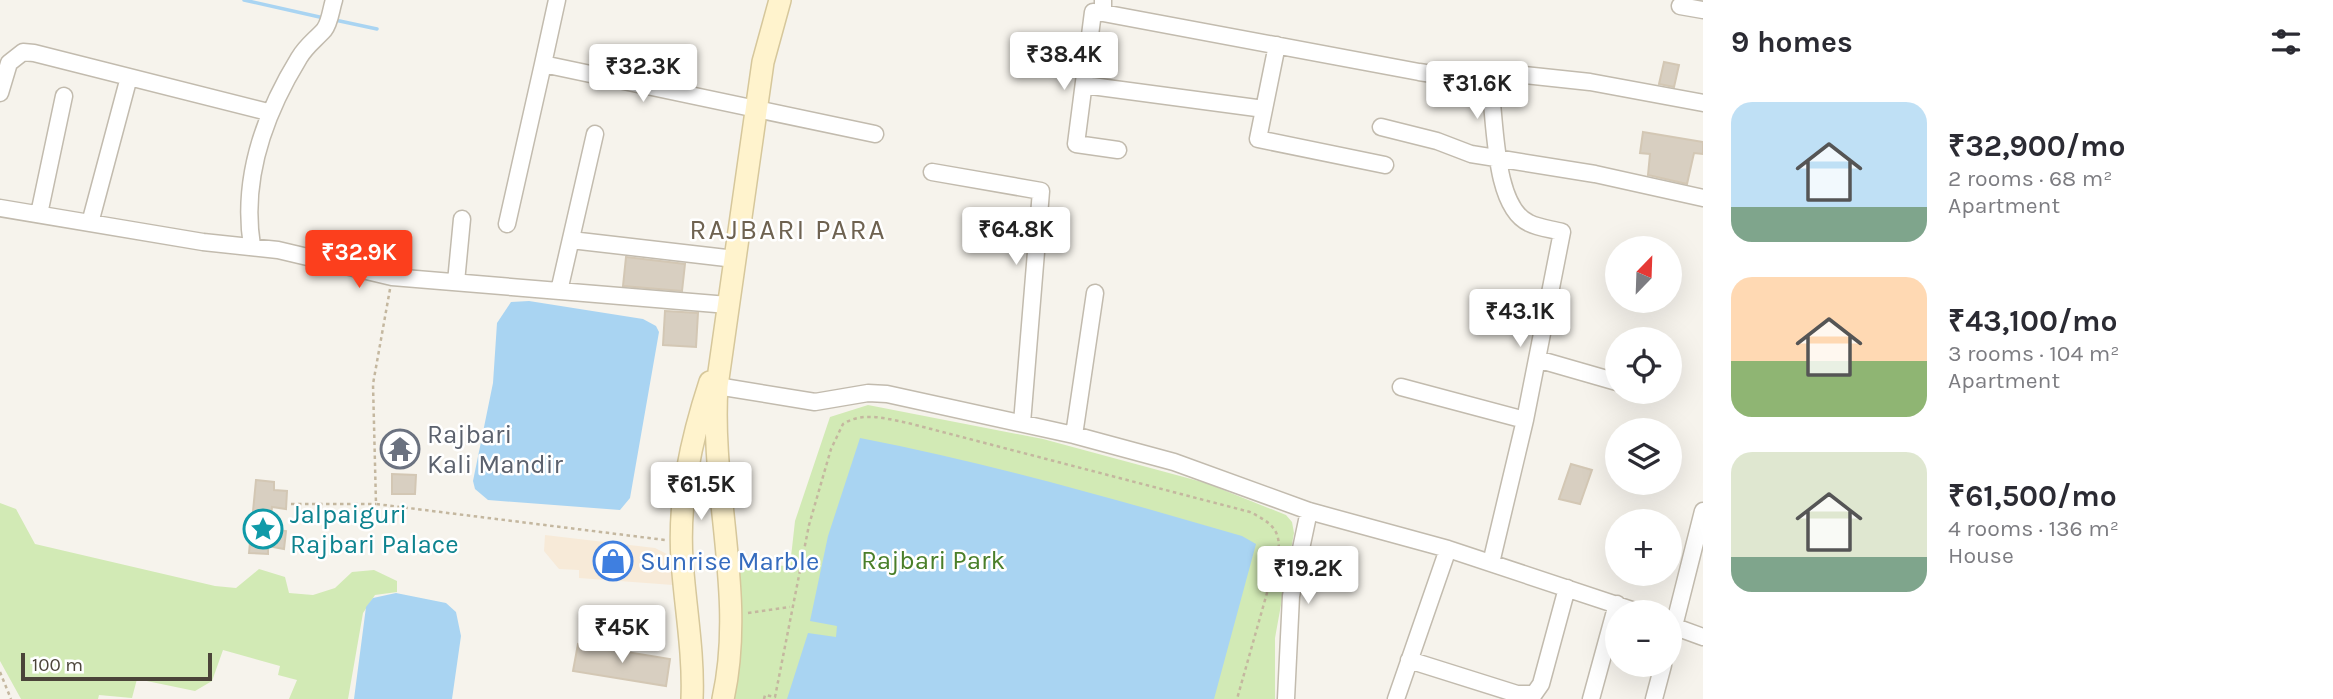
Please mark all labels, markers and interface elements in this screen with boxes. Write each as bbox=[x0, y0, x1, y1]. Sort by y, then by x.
icon: filters bbox=[2267, 23, 2305, 61]
text: 9 homes bbox=[1731, 24, 1853, 60]
pin: ₹38.4K bbox=[1007, 32, 1121, 92]
text: ₹38.4K bbox=[1026, 41, 1102, 68]
pin: ₹32.3K bbox=[586, 44, 700, 104]
text: ₹32.3K bbox=[605, 53, 681, 80]
pin: ₹31.6K bbox=[1420, 61, 1534, 121]
text: ₹31.6K bbox=[1442, 70, 1512, 97]
text: ₹32,900/mo bbox=[1948, 128, 2125, 164]
icon: home bbox=[1787, 130, 1871, 214]
text: 2 rooms · 68 m² bbox=[1948, 165, 2112, 192]
text: Apartment bbox=[1948, 192, 2060, 219]
pin: ₹64.8K bbox=[959, 208, 1073, 267]
district label: RAJBARI PARA bbox=[689, 213, 887, 246]
text: ₹64.8K bbox=[978, 216, 1054, 243]
pin: ₹32.9K bbox=[302, 230, 416, 290]
north arrow bbox=[1605, 236, 1682, 313]
map controls bbox=[1605, 236, 1682, 677]
text: ₹32.9K bbox=[321, 239, 397, 266]
pin: ₹43.1K bbox=[1463, 290, 1577, 349]
text: ₹43.1K bbox=[1485, 298, 1555, 325]
text: ₹43,100/mo bbox=[1948, 303, 2118, 339]
icon: home bbox=[1787, 305, 1871, 389]
button: locate bbox=[1605, 327, 1682, 404]
text: 3 rooms · 104 m² bbox=[1948, 340, 2119, 367]
text: Apartment bbox=[1948, 367, 2060, 394]
button: layers bbox=[1605, 418, 1682, 495]
place label: Rajbari Kali Mandir bbox=[427, 419, 563, 480]
temple icon: Rajbari Kali Mandir bbox=[379, 428, 421, 470]
pin: ₹61.5K bbox=[644, 462, 758, 522]
text: ₹61.5K bbox=[667, 471, 735, 498]
text: ₹61,500/mo bbox=[1948, 478, 2117, 514]
icon: home bbox=[1787, 480, 1871, 564]
place label: Jalpaiguri Rajbari Palace bbox=[290, 499, 459, 560]
place icon: Jalpaiguri Rajbari Palace bbox=[242, 508, 284, 550]
button: + bbox=[1605, 509, 1682, 586]
text: 4 rooms · 136 m² bbox=[1948, 515, 2119, 542]
shop icon: Sunrise Marble bbox=[592, 540, 634, 582]
text: House bbox=[1948, 542, 2014, 569]
park label: Rajbari Park bbox=[861, 545, 1005, 576]
place label: Sunrise Marble bbox=[640, 546, 819, 577]
pin: ₹19.2K bbox=[1251, 546, 1365, 606]
text: ₹19.2K bbox=[1273, 555, 1343, 582]
button: − bbox=[1605, 600, 1682, 677]
pin: ₹45K bbox=[581, 606, 663, 665]
text: ₹45K bbox=[594, 614, 650, 641]
scale bar bbox=[21, 650, 212, 682]
text: 100 m bbox=[32, 654, 83, 676]

